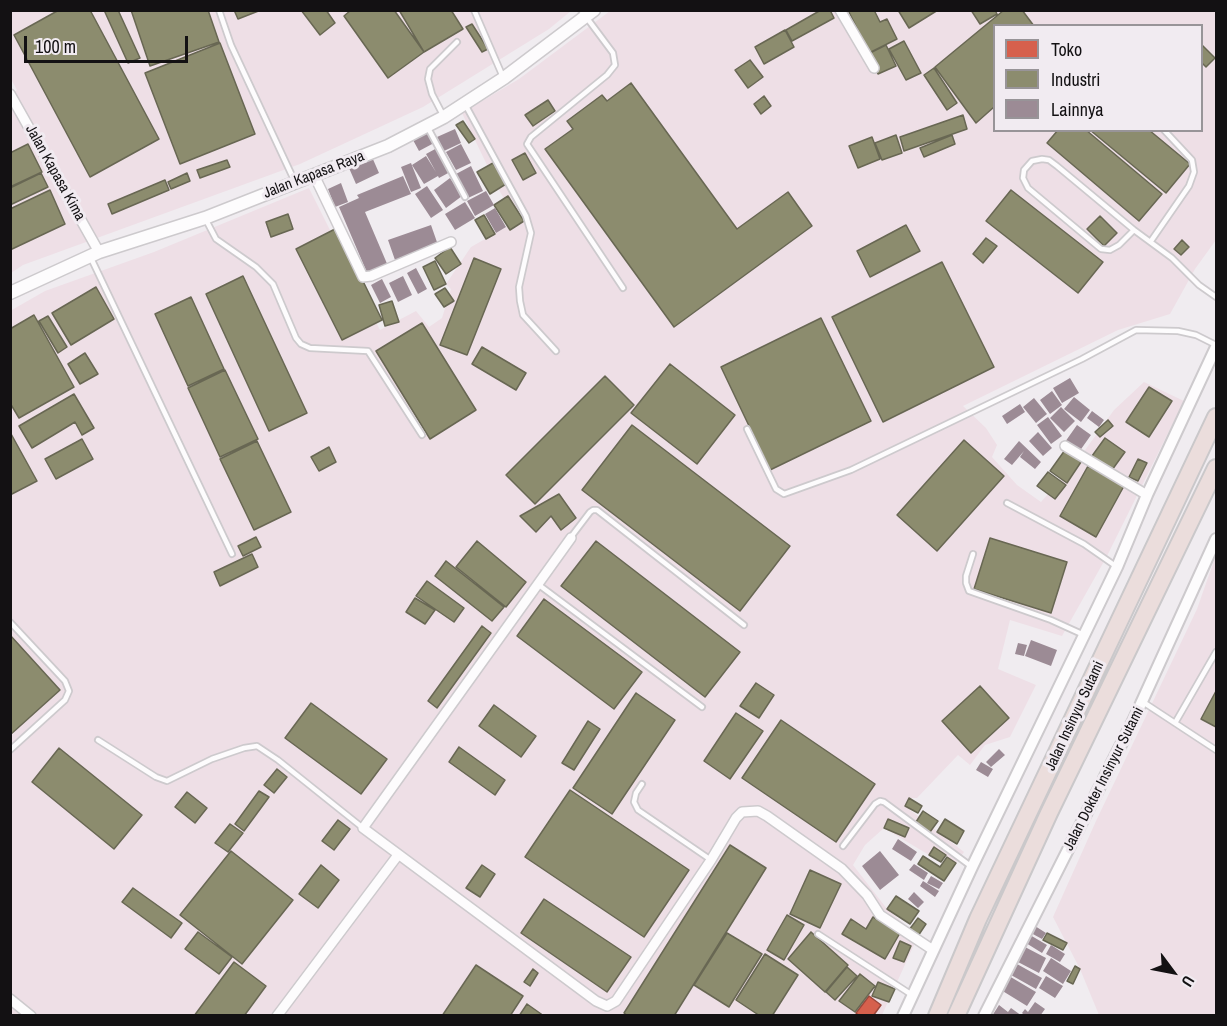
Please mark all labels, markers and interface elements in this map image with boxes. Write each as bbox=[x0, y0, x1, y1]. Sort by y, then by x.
scale bar bbox=[27, 24, 190, 62]
legend bbox=[993, 24, 1203, 132]
text: 100 m bbox=[35, 34, 76, 59]
text: Toko bbox=[1051, 37, 1082, 62]
text: Industri bbox=[1051, 67, 1100, 92]
text: Lainnya bbox=[1051, 97, 1104, 122]
street label: Jalan Kapasa Kima bbox=[21, 122, 89, 224]
street label: Jalan Kapasa Raya bbox=[261, 147, 367, 203]
street label: Jalan Insinyur Sutami bbox=[1042, 658, 1108, 774]
street label: Jalan Dokter Insinyur Sutami bbox=[1060, 704, 1148, 854]
north arrow bbox=[1143, 942, 1203, 1002]
text: U bbox=[1176, 972, 1200, 991]

